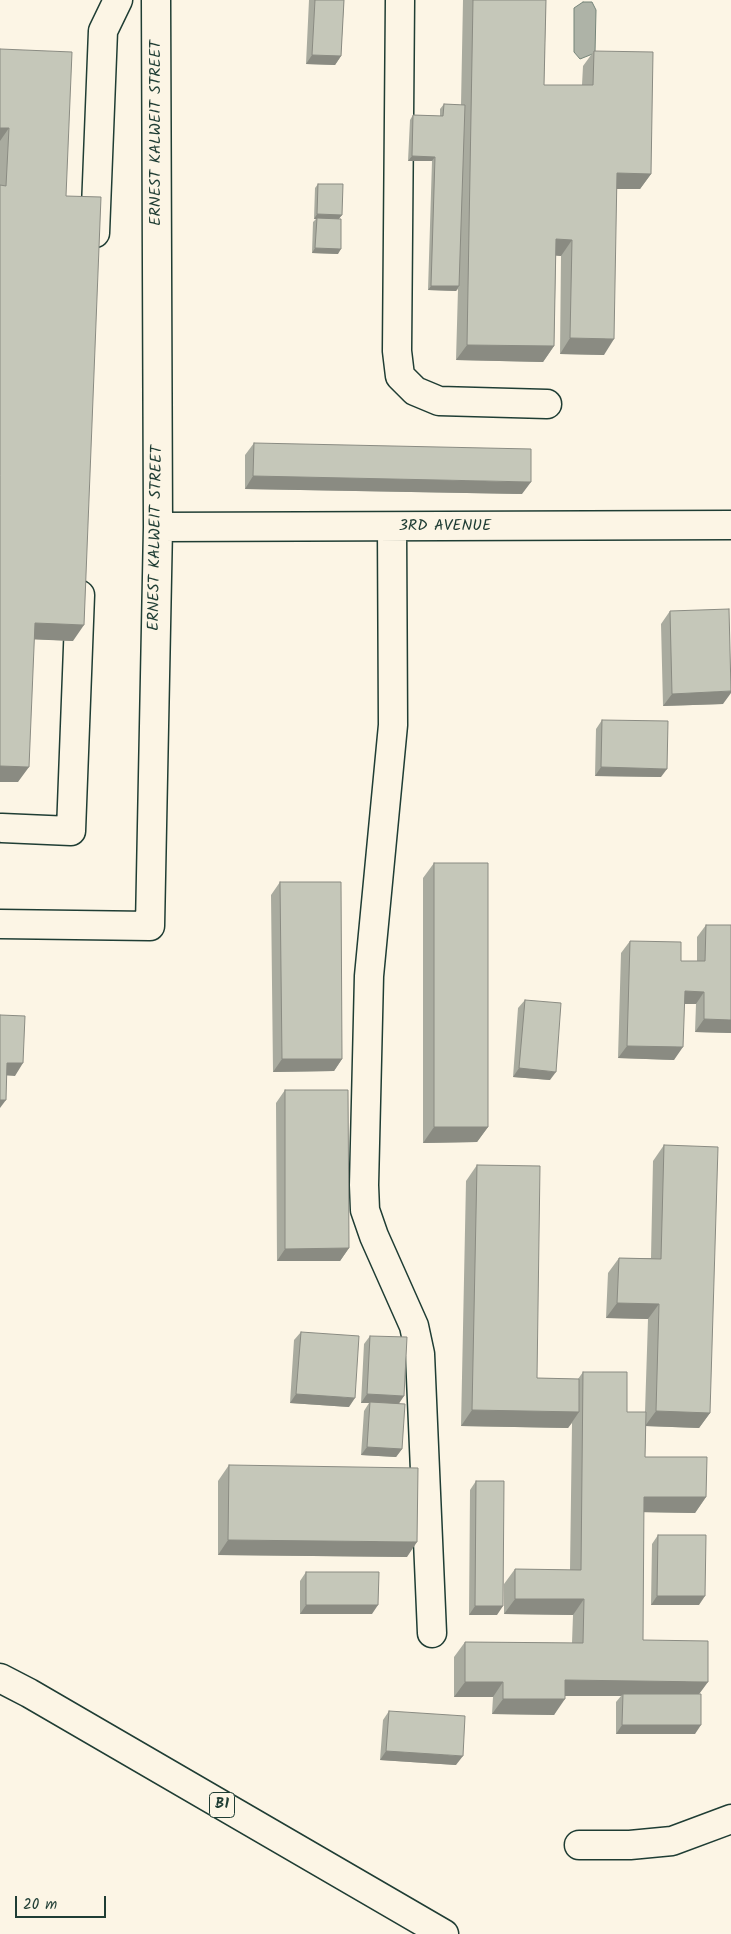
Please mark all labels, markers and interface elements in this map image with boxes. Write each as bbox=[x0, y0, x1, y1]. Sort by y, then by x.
street label: ERNEST KALWEIT STREET bbox=[147, 40, 167, 226]
street label: ERNEST KALWEIT STREET bbox=[146, 445, 168, 631]
street label: 3RD AVENUE bbox=[399, 517, 491, 537]
road number: B1 bbox=[210, 1792, 234, 1818]
scale bar bbox=[18, 1886, 109, 1918]
text: 20 m bbox=[23, 1893, 57, 1917]

